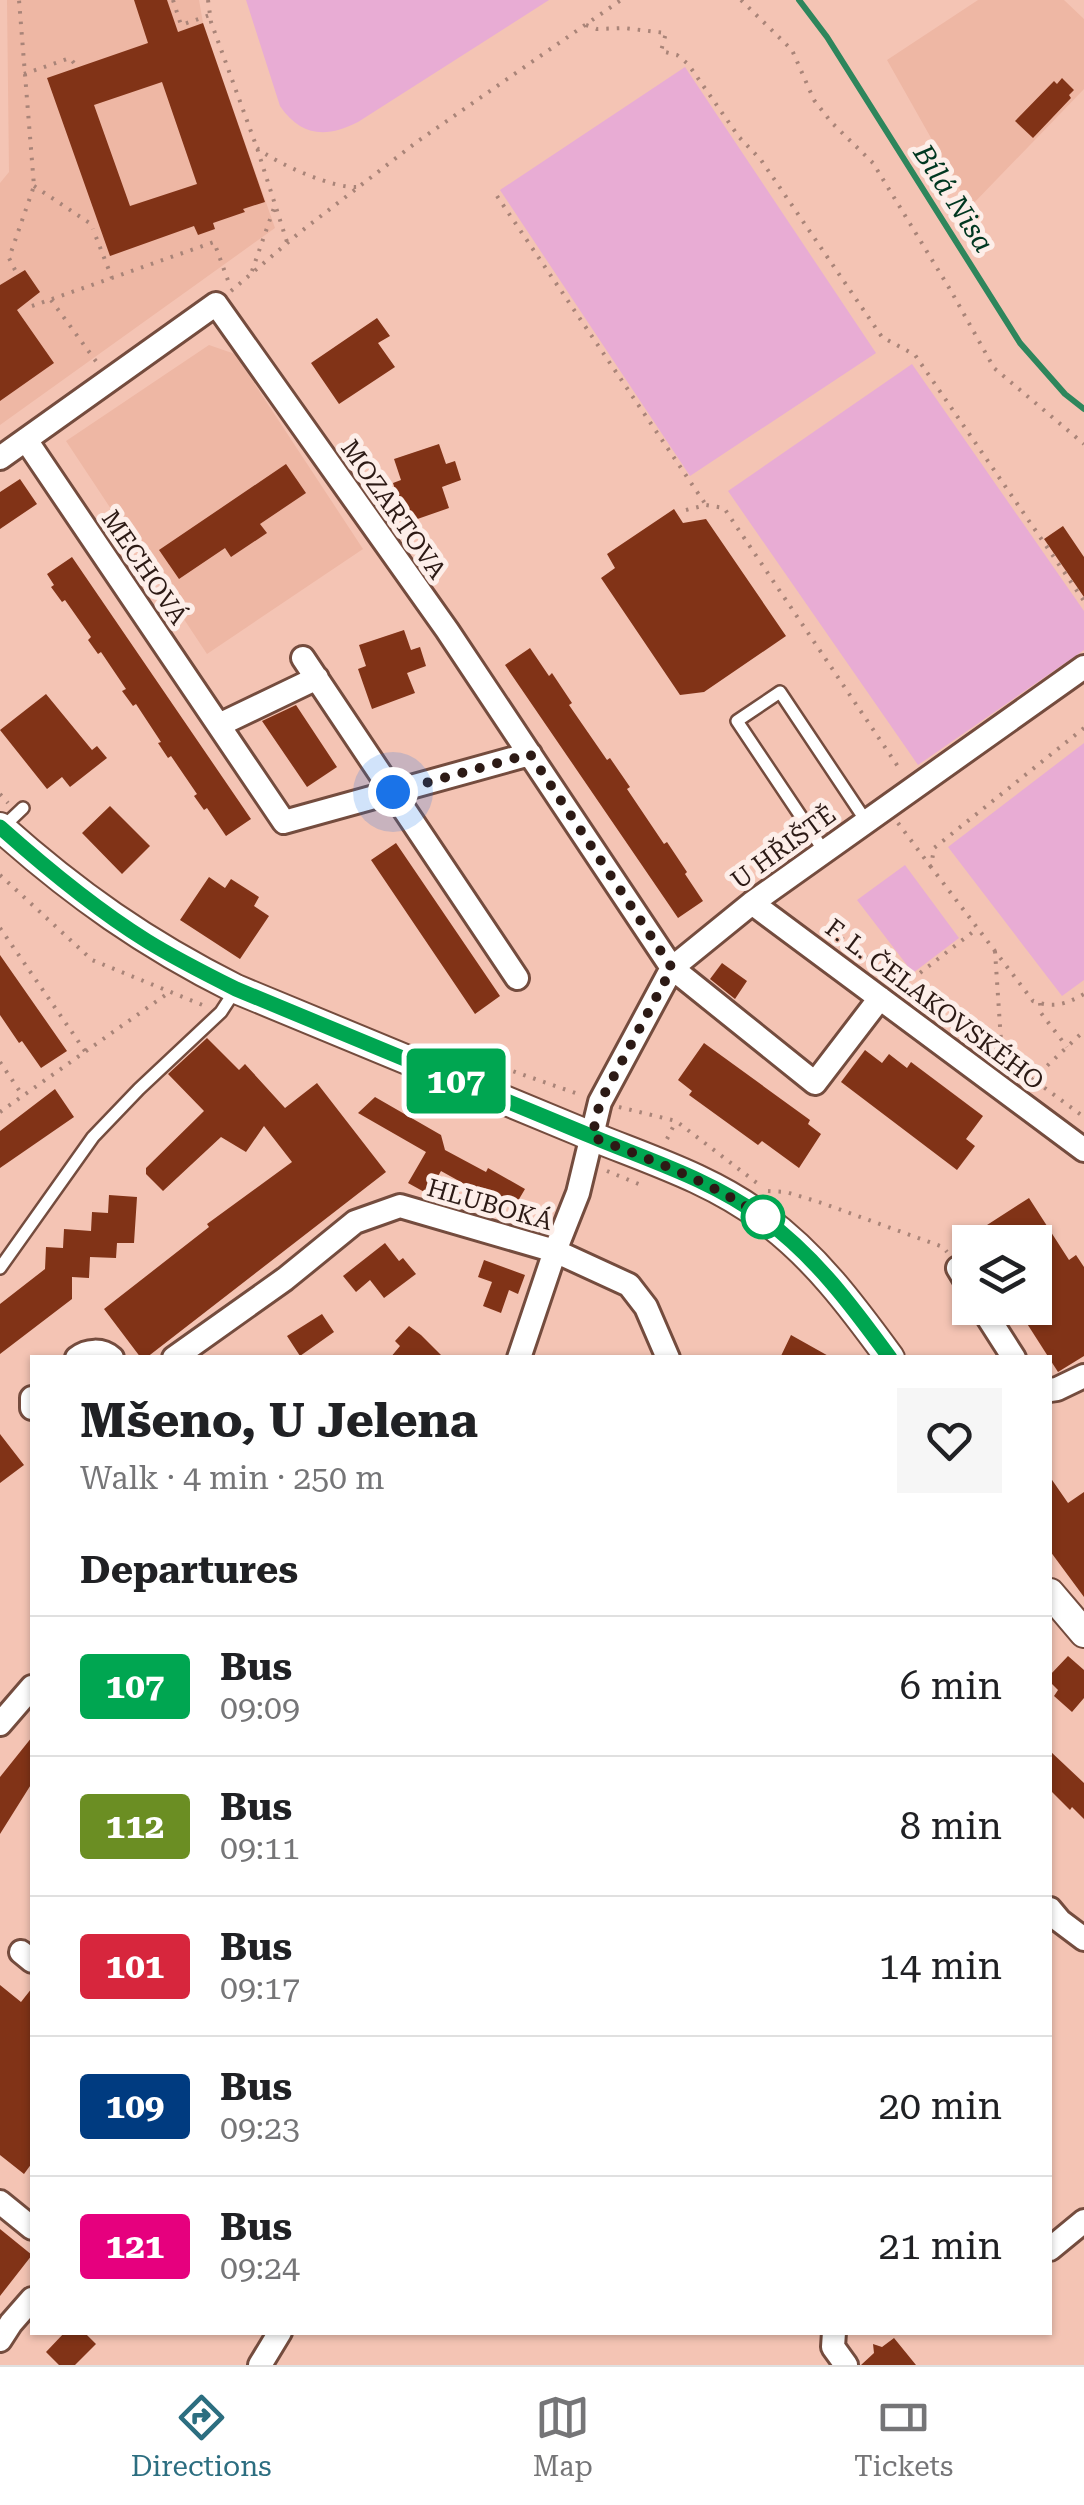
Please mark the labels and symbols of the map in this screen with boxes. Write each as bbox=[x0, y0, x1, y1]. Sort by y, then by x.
water label: Bílá Nisa bbox=[906, 137, 1001, 258]
street label: MOZARTOVA bbox=[335, 434, 452, 585]
street label: MECHOVÁ bbox=[96, 505, 194, 630]
your location bbox=[368, 767, 418, 817]
street label: U HŘIŠTĚ bbox=[725, 800, 841, 895]
street label: F. L. ČELAKOVSKÉHO bbox=[820, 913, 1049, 1096]
line badge: 107 bbox=[398, 1048, 514, 1114]
street label: HLUBOKÁ bbox=[424, 1173, 556, 1236]
unlabelled marker bbox=[742, 1196, 784, 1238]

